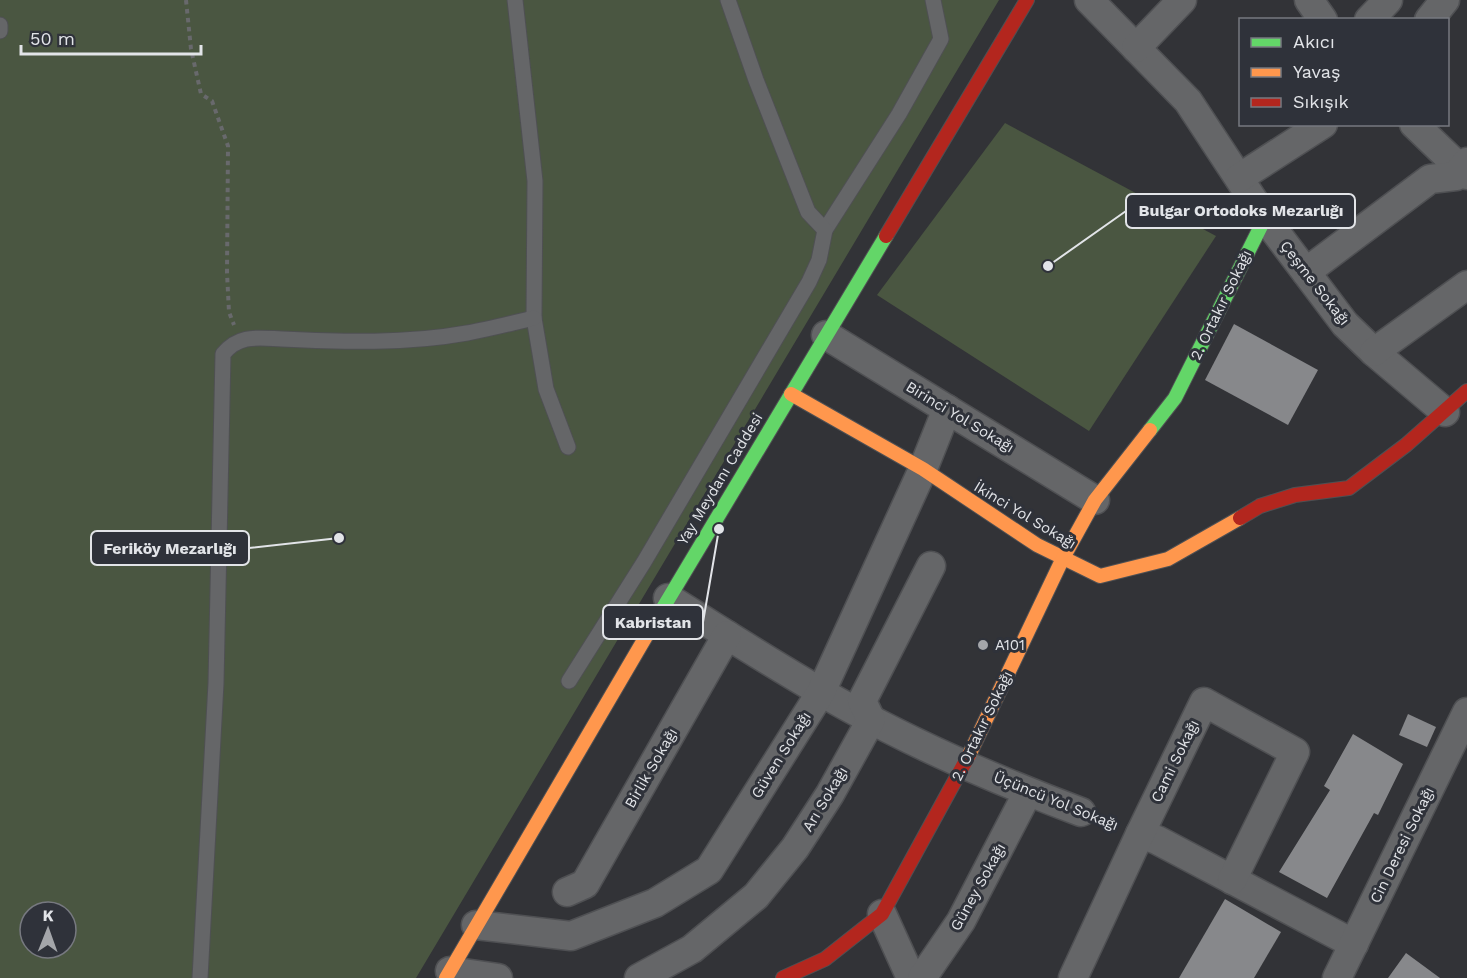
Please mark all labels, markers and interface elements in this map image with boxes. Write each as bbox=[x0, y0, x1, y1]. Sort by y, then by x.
scale bar bbox=[21, 18, 201, 56]
legend bbox=[1239, 18, 1449, 126]
text: 50 m bbox=[30, 28, 75, 49]
text: Akıcı bbox=[1293, 31, 1335, 52]
text: Yavaş bbox=[1293, 61, 1340, 82]
text: Sıkışık bbox=[1293, 91, 1349, 112]
callout: Bulgar Ortodoks Mezarlığı bbox=[1126, 194, 1355, 228]
text: Bulgar Ortodoks Mezarlığı bbox=[1139, 201, 1343, 220]
street label: Çeşme Sokağı bbox=[1276, 237, 1354, 329]
street label: 2. Ortakır Sokağı bbox=[1187, 247, 1255, 363]
street label: Birinci Yol Sokağı bbox=[903, 378, 1017, 456]
street label: Yay Meydanı Caddesi bbox=[673, 410, 767, 548]
street label: İkinci Yol Sokağı bbox=[971, 477, 1079, 553]
callout: Feriköy Mezarlığı bbox=[91, 531, 249, 565]
text: Feriköy Mezarlığı bbox=[103, 539, 237, 558]
callout: Kabristan bbox=[603, 605, 703, 639]
text: Kabristan bbox=[615, 613, 691, 632]
place label: A101 bbox=[995, 636, 1025, 654]
marker: A101 bbox=[976, 638, 990, 652]
street label: 2. Ortakır Sokağı bbox=[948, 668, 1016, 784]
street label: Güven Sokağı bbox=[747, 709, 815, 801]
street label: Cami Sokağı bbox=[1147, 717, 1203, 805]
street label: Birlik Sokağı bbox=[621, 725, 681, 811]
street label: Arı Sokağı bbox=[799, 763, 851, 835]
street label: Üçüncü Yol Sokağı bbox=[991, 768, 1121, 834]
street label: Cin Deresi Sokağı bbox=[1366, 784, 1438, 906]
street label: Güney Sokağı bbox=[946, 840, 1010, 934]
north arrow bbox=[18, 900, 78, 960]
text: K bbox=[43, 906, 54, 925]

